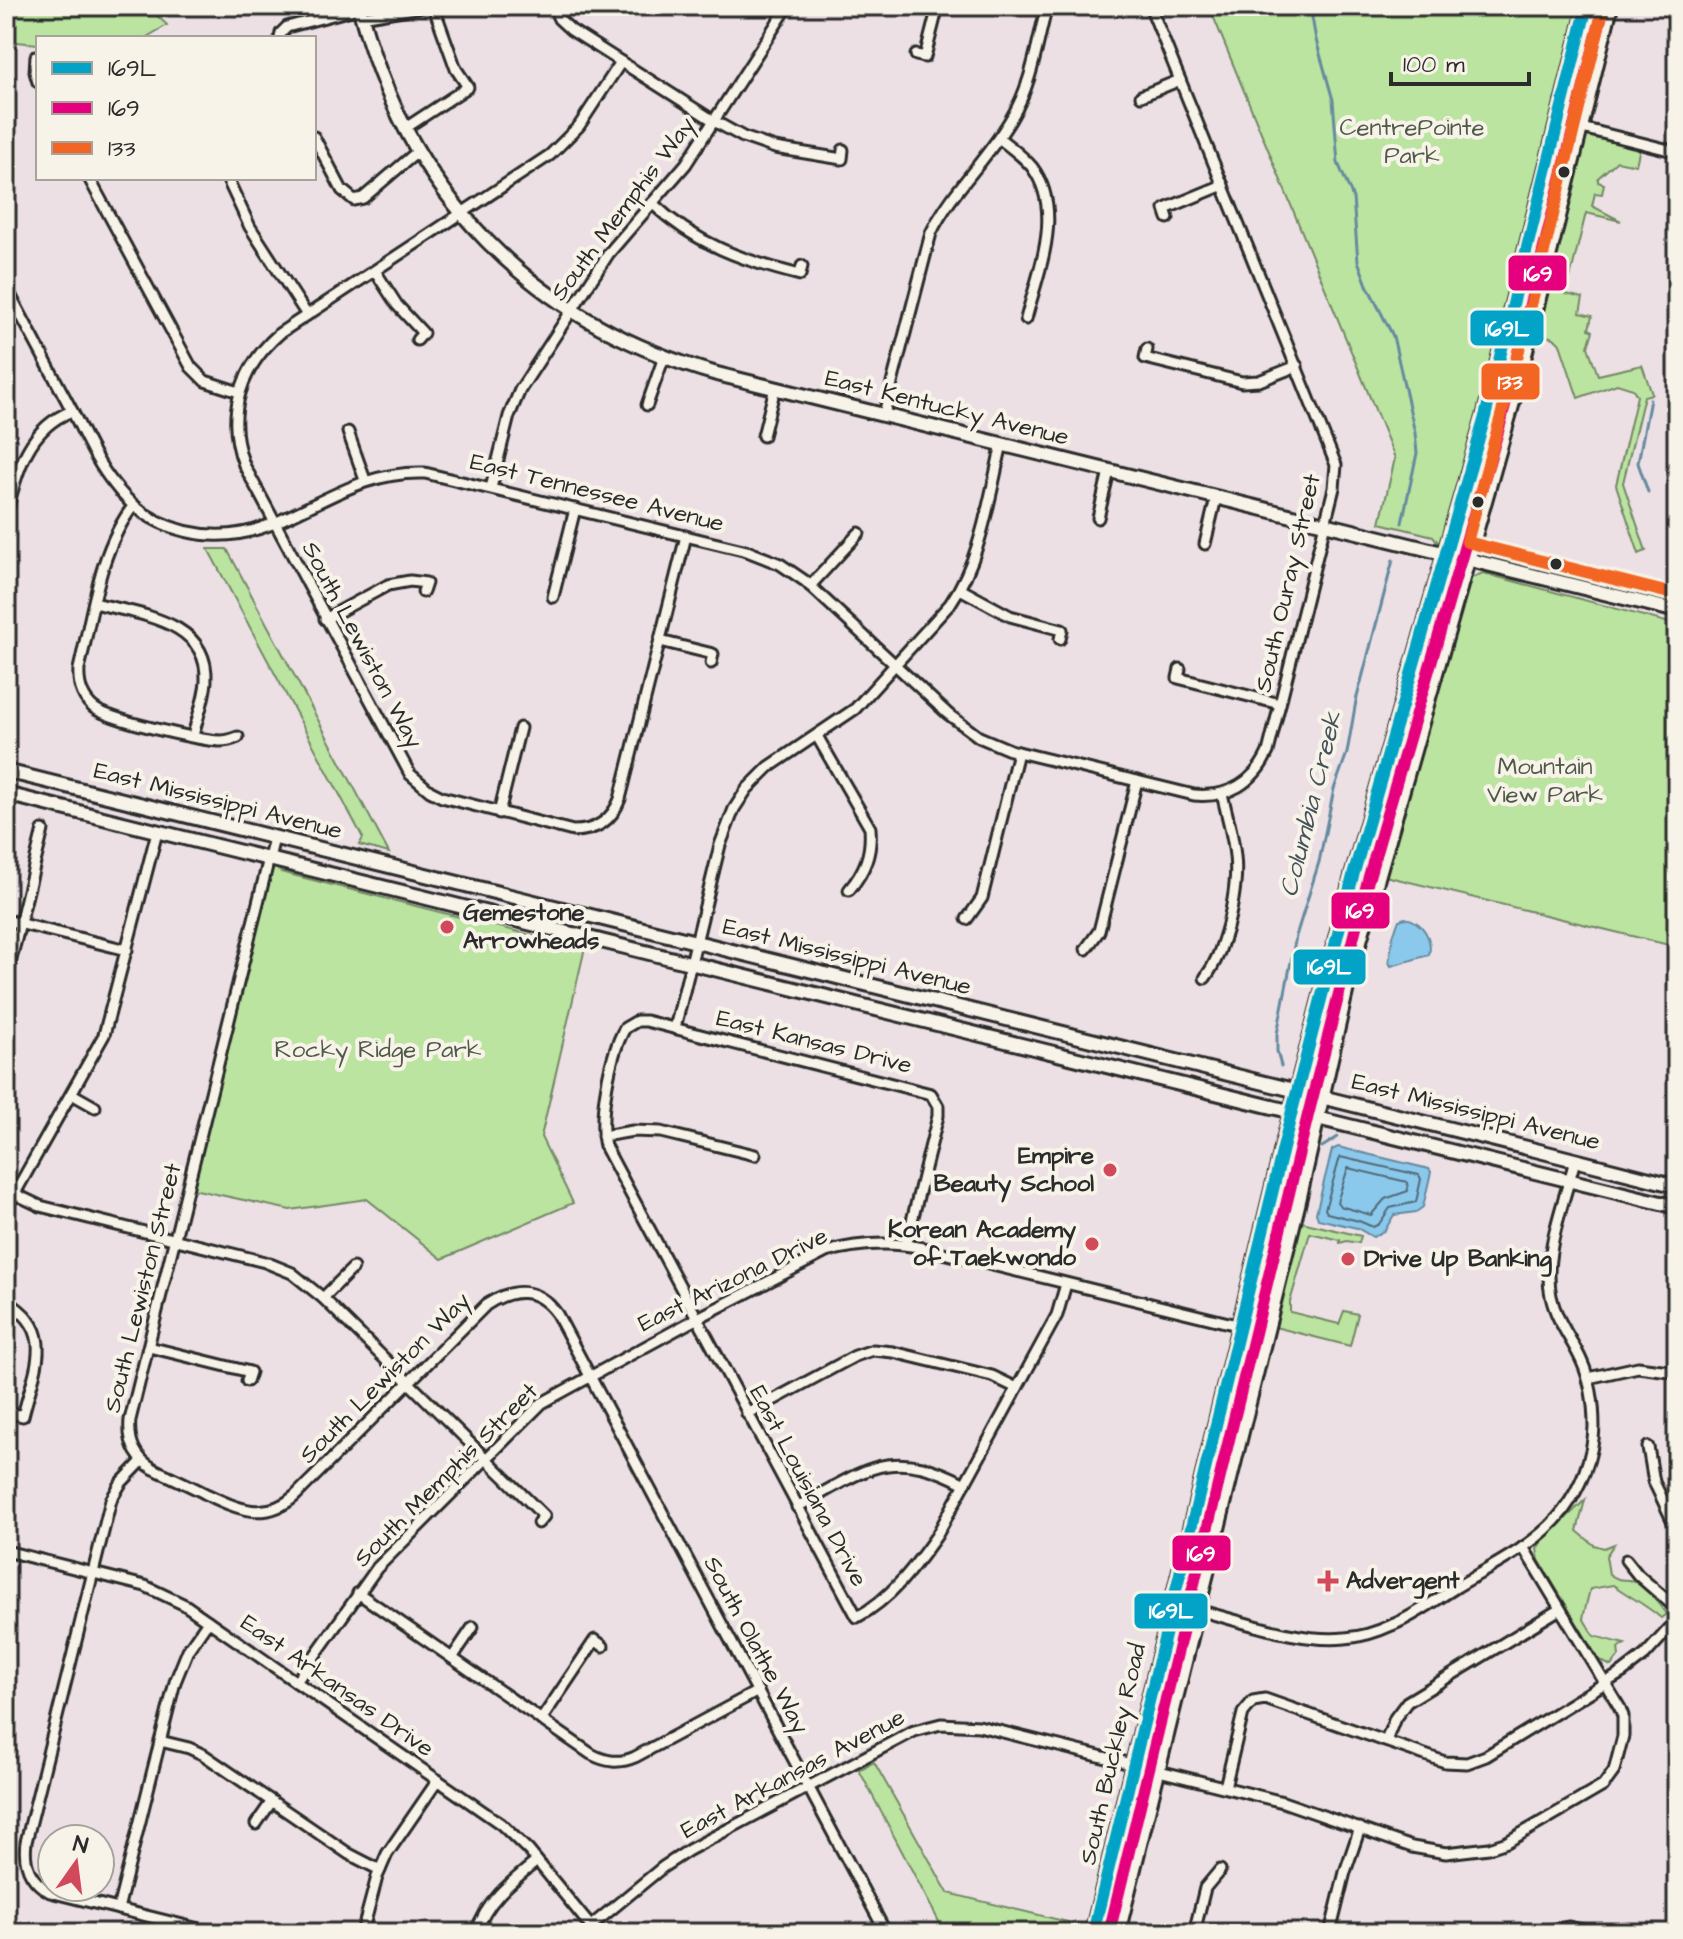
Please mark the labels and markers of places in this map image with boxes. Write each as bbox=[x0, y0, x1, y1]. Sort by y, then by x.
unlabelled marker bbox=[1556, 164, 1572, 180]
unlabelled marker bbox=[1470, 494, 1486, 510]
unlabelled marker bbox=[1548, 556, 1564, 572]
place label: Gemestone Arrowheads bbox=[463, 896, 599, 958]
marker: Gemestone Arrowheads bbox=[438, 918, 456, 936]
place label: Empire Beauty School bbox=[934, 1139, 1094, 1203]
marker: Empire Beauty School bbox=[1101, 1161, 1119, 1179]
place label: Korean Academy of Taekwondo bbox=[888, 1213, 1077, 1275]
marker: Korean Academy of Taekwondo bbox=[1083, 1235, 1101, 1253]
place label: Drive Up Banking bbox=[1364, 1242, 1553, 1277]
marker: Drive Up Banking bbox=[1339, 1250, 1357, 1268]
place label: Advergent bbox=[1346, 1564, 1460, 1599]
marker: Advergent bbox=[1317, 1570, 1339, 1592]

